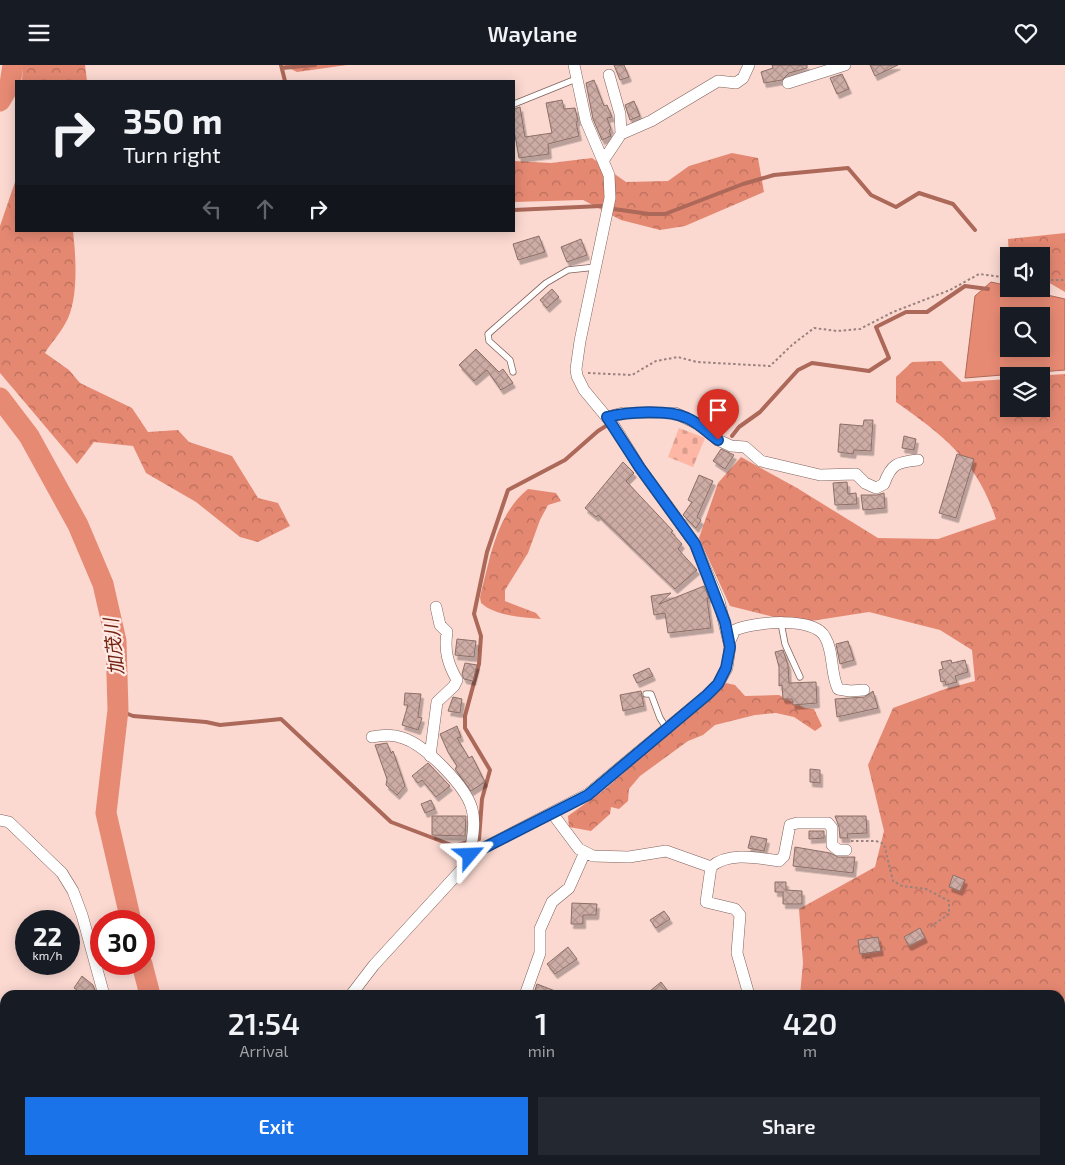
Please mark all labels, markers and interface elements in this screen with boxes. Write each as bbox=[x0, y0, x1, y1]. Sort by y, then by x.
icon: menu bbox=[25, 19, 53, 47]
icon: heart bbox=[1012, 19, 1040, 47]
text: Waylane bbox=[488, 20, 577, 46]
text: 350 m bbox=[123, 99, 223, 141]
icon: right bbox=[40, 100, 105, 165]
text: Turn right bbox=[123, 141, 221, 167]
icon: left bbox=[198, 195, 226, 223]
icon: ahead bbox=[251, 195, 279, 223]
icon: right bbox=[304, 195, 332, 223]
map controls bbox=[1000, 247, 1050, 417]
button: sound bbox=[1000, 247, 1050, 297]
button: search bbox=[1000, 307, 1050, 357]
button: layers bbox=[1000, 367, 1050, 417]
pin bbox=[697, 389, 739, 440]
icon: arrive bbox=[704, 396, 732, 424]
water label: 加茂川 bbox=[98, 615, 127, 677]
position arrow bbox=[443, 828, 495, 880]
speed limit sign: 30 bbox=[90, 910, 155, 975]
text: 22 bbox=[33, 921, 62, 951]
text: km/h bbox=[33, 948, 62, 962]
text: 21:54 bbox=[228, 1005, 300, 1041]
text: 1 bbox=[535, 1005, 548, 1041]
text: 420 bbox=[783, 1005, 837, 1041]
text: Arrival bbox=[240, 1041, 288, 1060]
text: min bbox=[528, 1041, 555, 1060]
text: m bbox=[803, 1041, 817, 1060]
button: Exit bbox=[25, 1097, 528, 1155]
button: Share bbox=[538, 1097, 1040, 1155]

